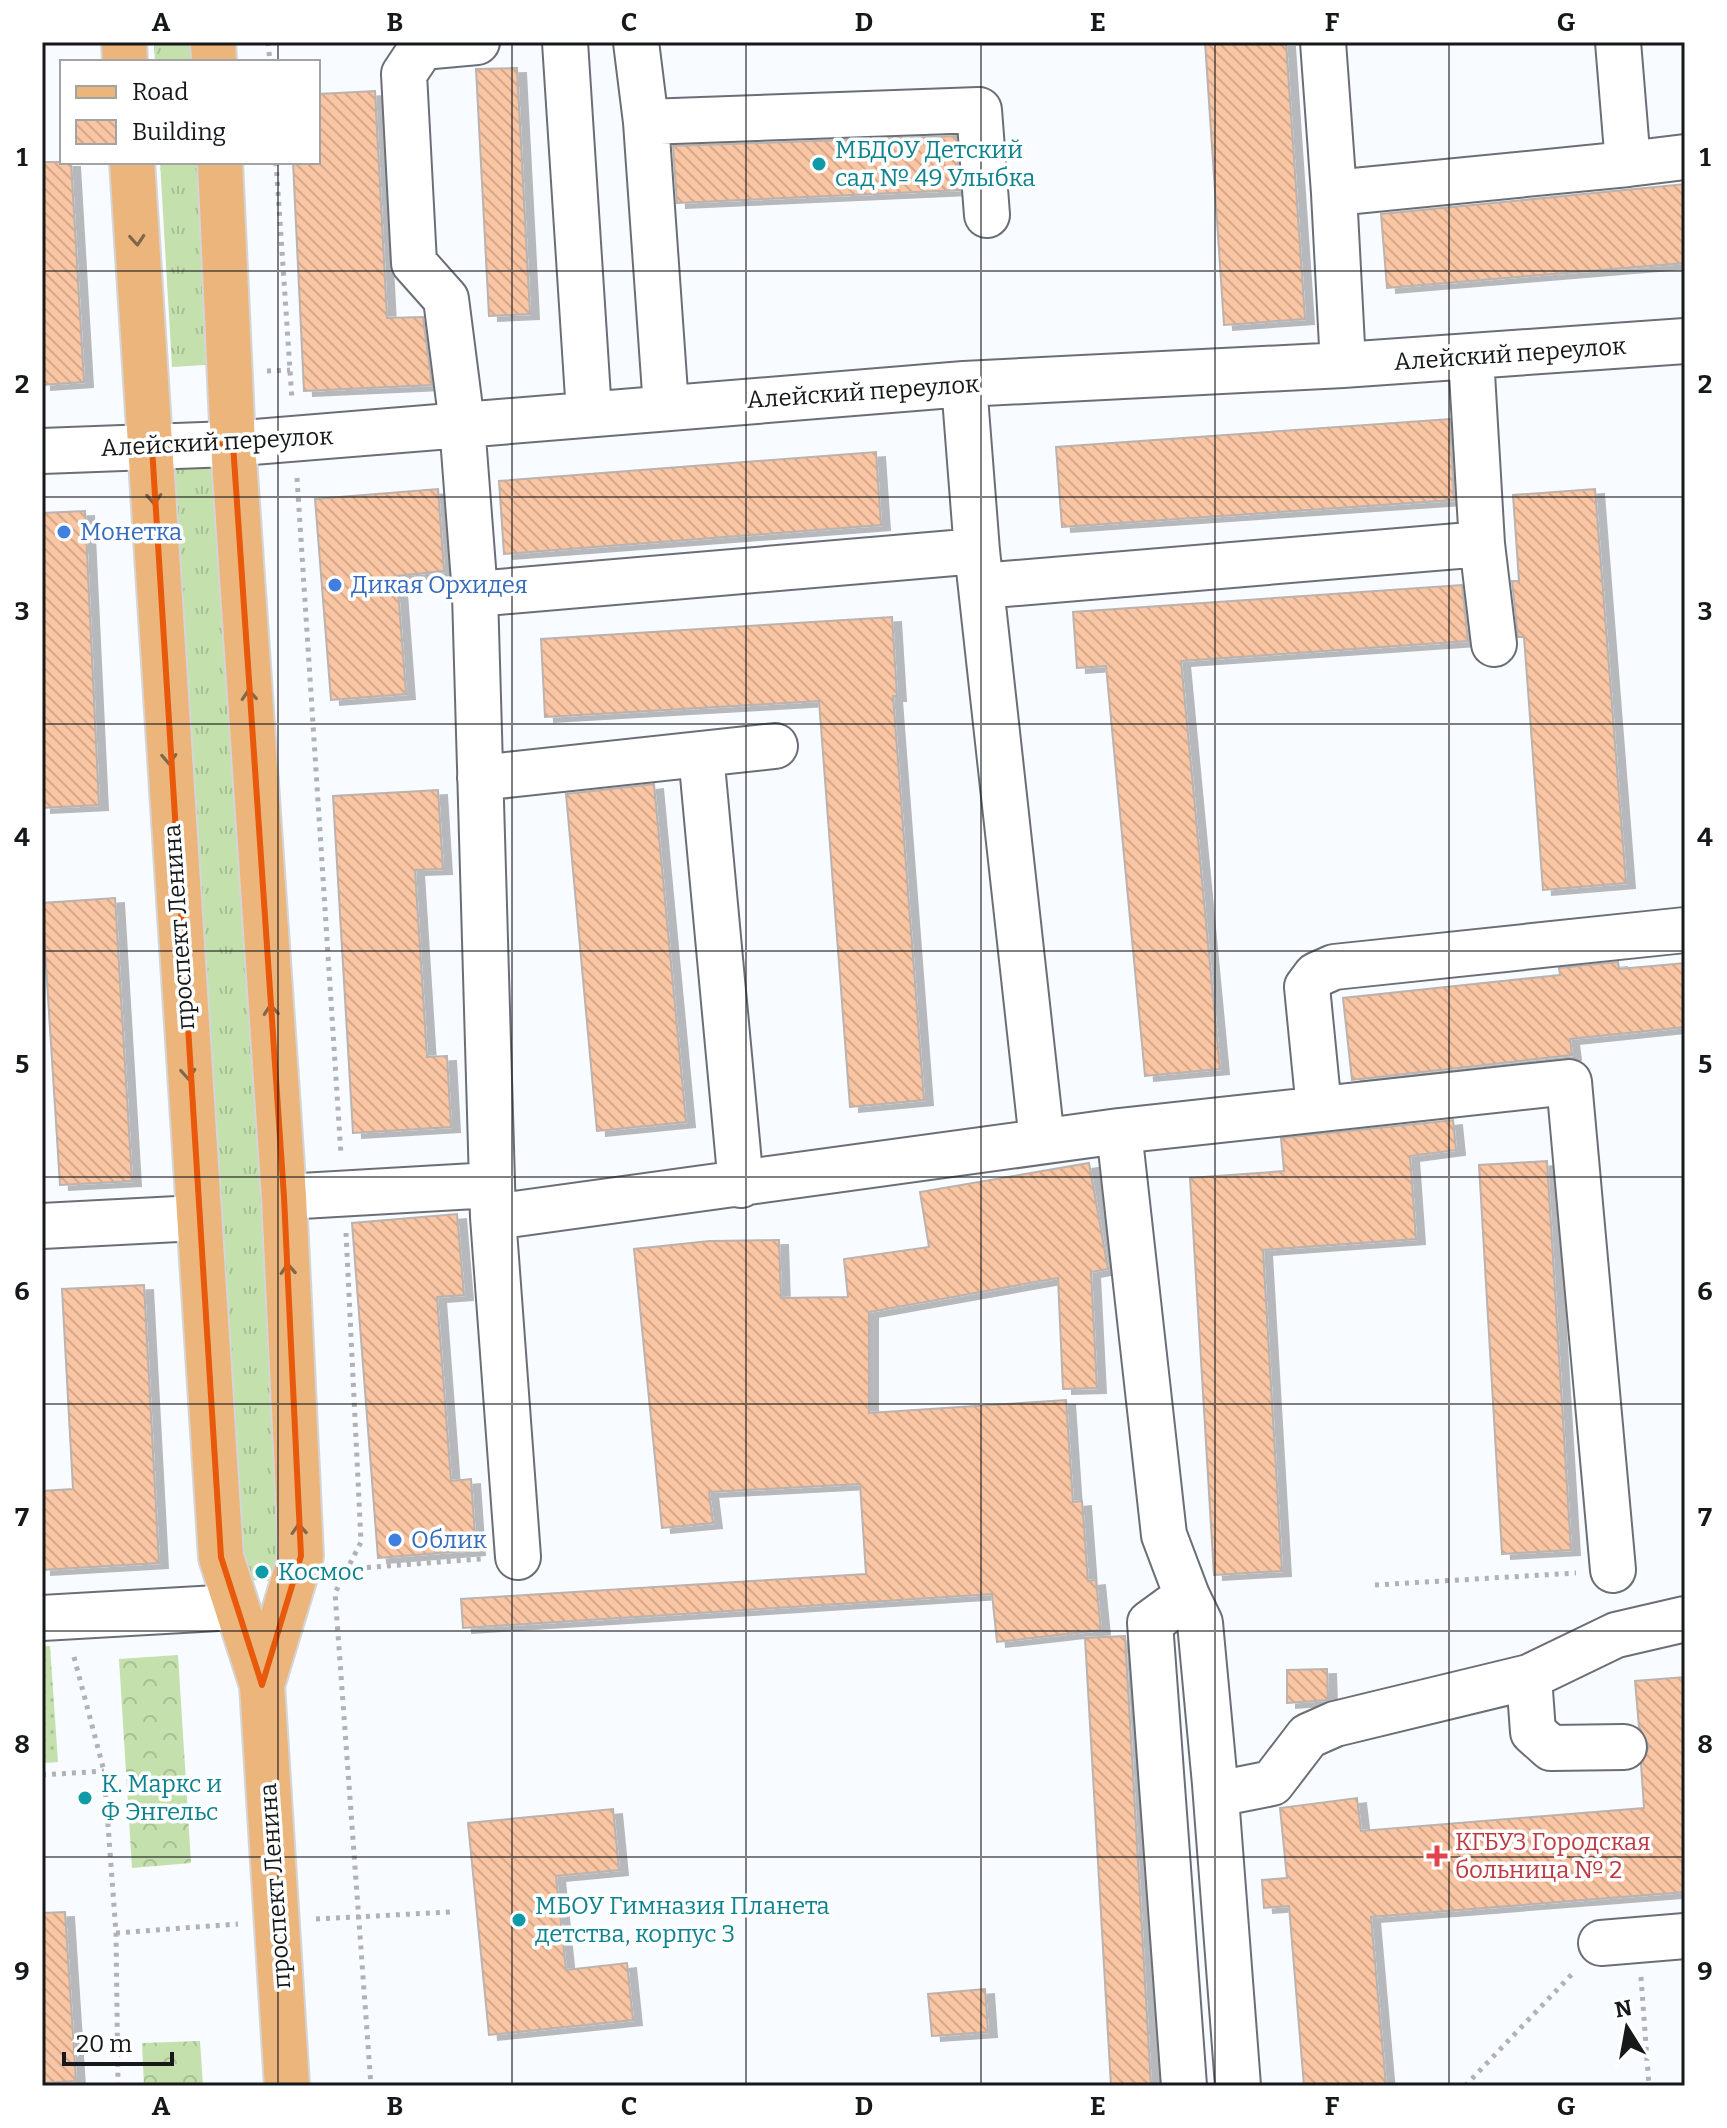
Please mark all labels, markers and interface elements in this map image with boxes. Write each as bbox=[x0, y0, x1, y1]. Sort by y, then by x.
text: A bbox=[152, 7, 171, 38]
text: B bbox=[387, 7, 403, 38]
text: C bbox=[621, 7, 637, 38]
text: D bbox=[855, 7, 873, 38]
text: E bbox=[1090, 7, 1106, 38]
text: F bbox=[1325, 7, 1340, 38]
text: G bbox=[1557, 7, 1576, 38]
legend bbox=[60, 60, 320, 164]
text: Road bbox=[132, 78, 188, 106]
text: Building bbox=[132, 118, 226, 146]
place label: МБДОУ Детский сад № 49 Улыбка bbox=[835, 136, 1035, 192]
text: 1 bbox=[16, 142, 28, 173]
text: 1 bbox=[1699, 142, 1711, 173]
marker: МБДОУ Детский сад № 49 Улыбка bbox=[810, 155, 828, 173]
one-way arrow bbox=[128, 234, 145, 247]
street label: Алейский переулок bbox=[1393, 332, 1627, 376]
text: 2 bbox=[15, 369, 29, 400]
text: 2 bbox=[1698, 369, 1712, 400]
street label: Алейский переулок bbox=[746, 370, 980, 414]
street label: Алейский переулок bbox=[100, 422, 334, 462]
one-way arrow bbox=[146, 493, 163, 506]
place label: Монетка bbox=[80, 518, 182, 546]
marker: Монетка bbox=[55, 523, 73, 541]
place label: Дикая Орхидея bbox=[351, 571, 528, 599]
marker: Дикая Орхидея bbox=[326, 576, 344, 594]
text: 3 bbox=[15, 596, 29, 627]
text: 3 bbox=[1698, 596, 1712, 627]
one-way arrow bbox=[241, 688, 258, 701]
one-way arrow bbox=[160, 753, 177, 766]
text: 4 bbox=[14, 822, 30, 853]
text: 4 bbox=[1697, 822, 1713, 853]
street label: проспект Ленина bbox=[158, 823, 200, 1031]
one-way arrow bbox=[263, 1003, 280, 1016]
text: 5 bbox=[15, 1049, 29, 1080]
text: 5 bbox=[1698, 1049, 1712, 1080]
one-way arrow bbox=[179, 1068, 196, 1081]
one-way arrow bbox=[279, 1262, 296, 1275]
text: 6 bbox=[14, 1276, 30, 1307]
text: 6 bbox=[1697, 1276, 1713, 1307]
text: 7 bbox=[15, 1502, 29, 1533]
text: 7 bbox=[1698, 1502, 1712, 1533]
one-way arrow bbox=[291, 1522, 308, 1535]
place label: Облик bbox=[411, 1526, 487, 1554]
marker: Облик bbox=[386, 1531, 404, 1549]
place label: Космос bbox=[278, 1558, 364, 1586]
marker: Космос bbox=[253, 1563, 271, 1581]
text: 8 bbox=[14, 1729, 30, 1760]
text: 8 bbox=[1697, 1729, 1713, 1760]
place label: К. Маркс и Ф Энгельс bbox=[101, 1770, 222, 1826]
street label: проспект Ленина bbox=[254, 1782, 296, 1990]
marker: К. Маркс и Ф Энгельс bbox=[76, 1789, 94, 1807]
place label: КГБУЗ Городская больница № 2 bbox=[1455, 1828, 1651, 1884]
marker: КГБУЗ Городская больница № 2 bbox=[1426, 1845, 1448, 1867]
place label: МБОУ Гимназия Планета детства, корпус 3 bbox=[535, 1892, 830, 1948]
marker: МБОУ Гимназия Планета детства, корпус 3 bbox=[510, 1911, 528, 1929]
text: 9 bbox=[14, 1956, 30, 1987]
text: 9 bbox=[1697, 1956, 1713, 1987]
north arrow bbox=[1587, 1988, 1667, 2068]
text: N bbox=[1612, 1994, 1634, 2024]
scale bar bbox=[64, 2016, 172, 2066]
text: 20 m bbox=[76, 2030, 132, 2058]
text: A bbox=[152, 2091, 171, 2122]
text: B bbox=[387, 2091, 403, 2122]
text: C bbox=[621, 2091, 637, 2122]
text: D bbox=[855, 2091, 873, 2122]
text: E bbox=[1090, 2091, 1106, 2122]
text: F bbox=[1325, 2091, 1340, 2122]
text: G bbox=[1557, 2091, 1576, 2122]

